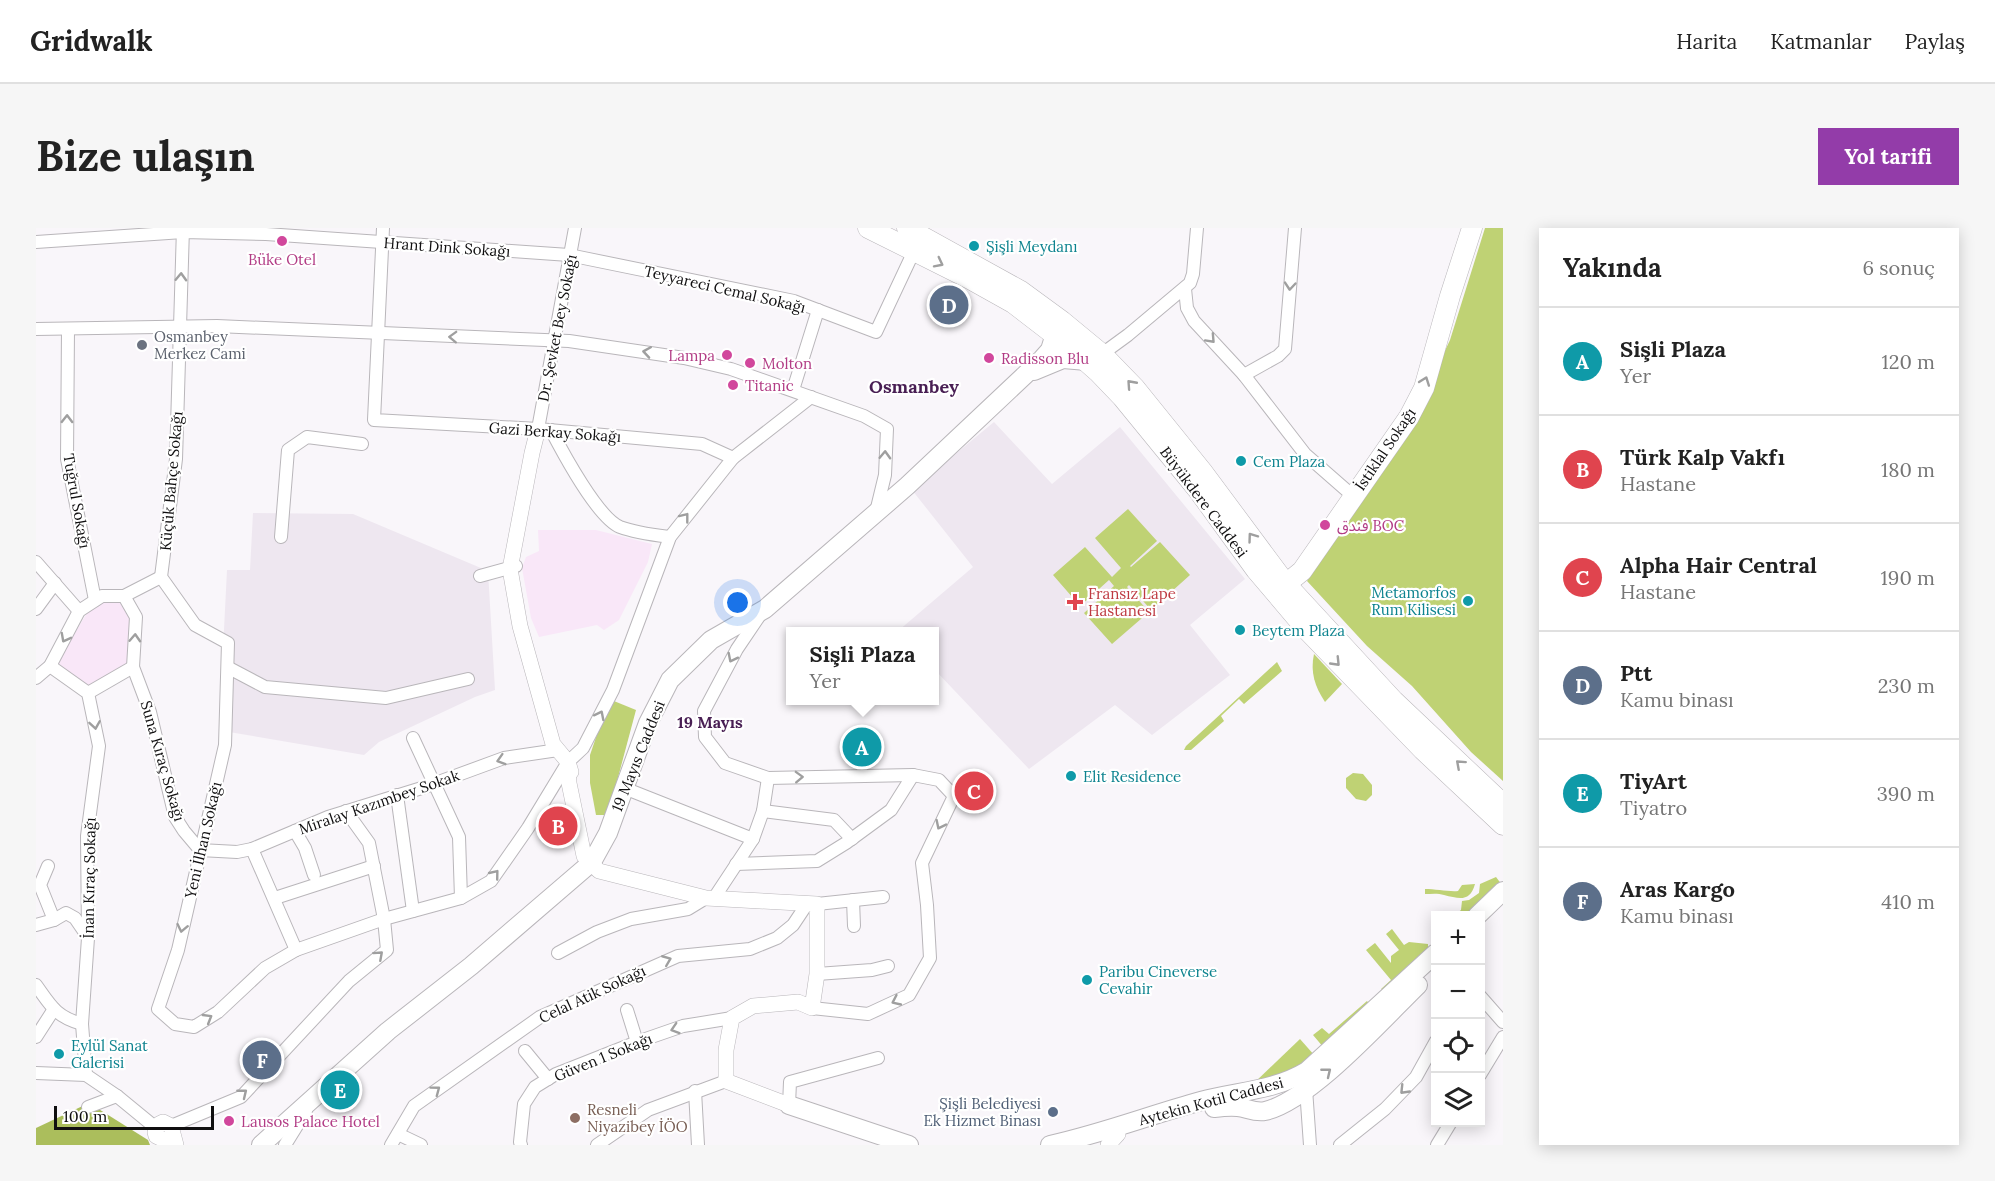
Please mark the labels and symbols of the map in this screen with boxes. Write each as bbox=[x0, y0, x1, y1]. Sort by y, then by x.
street label: Hrant Dink Sokağı bbox=[383, 233, 511, 261]
marker: Büke Otel bbox=[275, 234, 289, 248]
place label: Şişli Meydanı bbox=[986, 237, 1077, 256]
marker: Şişli Meydanı bbox=[967, 239, 981, 253]
place label: Büke Otel bbox=[248, 250, 316, 269]
street label: Dr. Şevket Bey Sokağı bbox=[533, 253, 581, 403]
one-way arrow bbox=[933, 256, 944, 268]
street label: Teyyareci Cemal Sokağı bbox=[642, 261, 808, 317]
one-way arrow bbox=[175, 273, 188, 282]
pin: D bbox=[930, 282, 968, 328]
one-way arrow bbox=[1284, 282, 1297, 291]
place label: Osmanbey Merkez Cami bbox=[154, 327, 246, 363]
one-way arrow bbox=[449, 330, 458, 343]
one-way arrow bbox=[1204, 332, 1215, 342]
marker: Osmanbey Merkez Cami bbox=[135, 338, 149, 352]
place label: Lampa bbox=[668, 346, 715, 365]
one-way arrow bbox=[643, 347, 652, 359]
marker: Lampa bbox=[720, 348, 734, 362]
place label: Radisson Blu bbox=[1001, 349, 1089, 368]
marker: Radisson Blu bbox=[982, 351, 996, 365]
place label: Molton bbox=[762, 354, 812, 373]
marker: Molton bbox=[743, 356, 757, 370]
district label: Osmanbey bbox=[869, 375, 959, 398]
place label: Titanic bbox=[745, 376, 794, 395]
one-way arrow bbox=[1418, 377, 1431, 387]
marker: Titanic bbox=[726, 378, 740, 392]
one-way arrow bbox=[1127, 380, 1138, 391]
street label: İstiklal Sokağı bbox=[1350, 404, 1420, 494]
street label: Küçük Bahçe Sokağı bbox=[155, 410, 187, 552]
one-way arrow bbox=[61, 414, 73, 423]
street label: Gazi Berkay Sokağı bbox=[488, 418, 622, 446]
street label: Büyükdere Caddesi bbox=[1156, 443, 1252, 561]
one-way arrow bbox=[879, 451, 892, 460]
street label: Tuğrul Sokağı bbox=[59, 452, 95, 550]
place label: Cem Plaza bbox=[1253, 452, 1325, 471]
marker: Cem Plaza bbox=[1234, 454, 1248, 468]
one-way arrow bbox=[678, 513, 689, 524]
place label: فندق BOC bbox=[1337, 516, 1405, 535]
marker: فندق BOC bbox=[1318, 518, 1332, 532]
one-way arrow bbox=[1248, 532, 1259, 543]
place label: Metamorfos Rum Kilisesi bbox=[1371, 583, 1456, 619]
place label: Fransız Lape Hastanesi bbox=[1088, 584, 1176, 620]
your location bbox=[723, 588, 752, 617]
marker: Fransız Lape Hastanesi bbox=[1066, 593, 1084, 611]
marker: Metamorfos Rum Kilisesi bbox=[1461, 594, 1475, 608]
place label: Beytem Plaza bbox=[1252, 621, 1345, 640]
marker: Beytem Plaza bbox=[1233, 623, 1247, 637]
one-way arrow bbox=[61, 632, 72, 642]
one-way arrow bbox=[128, 634, 141, 643]
one-way arrow bbox=[728, 652, 740, 663]
one-way arrow bbox=[1329, 655, 1340, 665]
street label: Suna Kıraç Sokağı bbox=[137, 698, 189, 824]
street label: 19 Mayıs Caddesi bbox=[607, 698, 669, 814]
one-way arrow bbox=[593, 710, 605, 721]
district label: 19 Mayıs bbox=[677, 712, 743, 732]
one-way arrow bbox=[88, 720, 101, 730]
pin: A bbox=[842, 724, 882, 770]
one-way arrow bbox=[496, 753, 507, 765]
one-way arrow bbox=[1456, 760, 1467, 771]
street label: Miralay Kazımbey Sokak bbox=[296, 766, 462, 838]
place label: Elit Residence bbox=[1083, 767, 1181, 786]
pin: C bbox=[954, 768, 994, 814]
marker: Elit Residence bbox=[1064, 769, 1078, 783]
one-way arrow bbox=[794, 771, 803, 783]
street label: Yeni İlhan Sokağı bbox=[180, 780, 226, 901]
pin: B bbox=[538, 804, 578, 848]
street label: İnan Kıraç Sokağı bbox=[78, 817, 100, 939]
one-way arrow bbox=[936, 818, 948, 829]
one-way arrow bbox=[487, 870, 498, 881]
one-way arrow bbox=[177, 923, 190, 933]
one-way arrow bbox=[373, 952, 384, 963]
one-way arrow bbox=[661, 955, 672, 967]
street label: Celal Atik Sokağı bbox=[536, 961, 648, 1027]
place label: Paribu Cineverse Cevahir bbox=[1099, 962, 1217, 998]
marker: Paribu Cineverse Cevahir bbox=[1080, 973, 1094, 987]
one-way arrow bbox=[891, 994, 902, 1006]
one-way arrow bbox=[202, 1013, 212, 1025]
one-way arrow bbox=[670, 1022, 681, 1035]
street label: Güven 1 Sokağı bbox=[551, 1029, 655, 1085]
place label: Eylül Sanat Galerisi bbox=[71, 1036, 148, 1072]
pin: F bbox=[242, 1038, 282, 1082]
marker: Eylül Sanat Galerisi bbox=[52, 1047, 66, 1061]
pin: E bbox=[320, 1068, 360, 1112]
one-way arrow bbox=[1320, 1068, 1331, 1079]
street label: Aytekin Kotil Caddesi bbox=[1136, 1073, 1285, 1130]
one-way arrow bbox=[1401, 1082, 1412, 1093]
one-way arrow bbox=[429, 1087, 440, 1098]
one-way arrow bbox=[236, 1090, 247, 1101]
place label: Şişli Belediyesi Ek Hizmet Binası bbox=[923, 1094, 1041, 1130]
place label: Resneli Niyazibey İÖO bbox=[587, 1100, 688, 1136]
scale bar bbox=[54, 1103, 214, 1130]
marker: Şişli Belediyesi Ek Hizmet Binası bbox=[1046, 1105, 1060, 1119]
marker: Resneli Niyazibey İÖO bbox=[568, 1111, 582, 1125]
place label: Lausos Palace Hotel bbox=[241, 1112, 380, 1131]
marker: Lausos Palace Hotel bbox=[222, 1114, 236, 1128]

